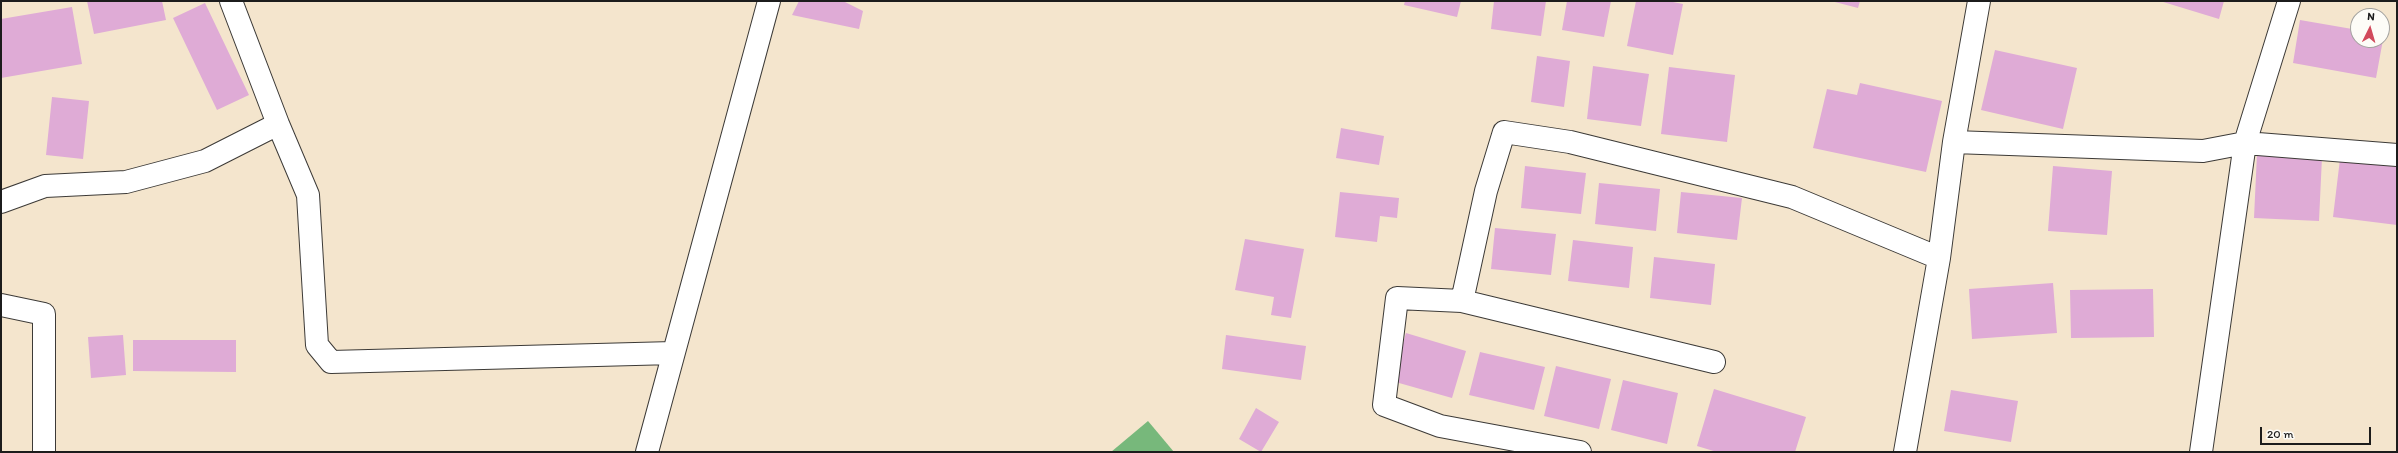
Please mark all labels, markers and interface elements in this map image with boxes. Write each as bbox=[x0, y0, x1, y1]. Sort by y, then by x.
north arrow bbox=[2350, 8, 2390, 48]
text: N bbox=[2367, 10, 2375, 23]
scale bar bbox=[2262, 419, 2373, 445]
text: 20 m bbox=[2267, 427, 2294, 441]

